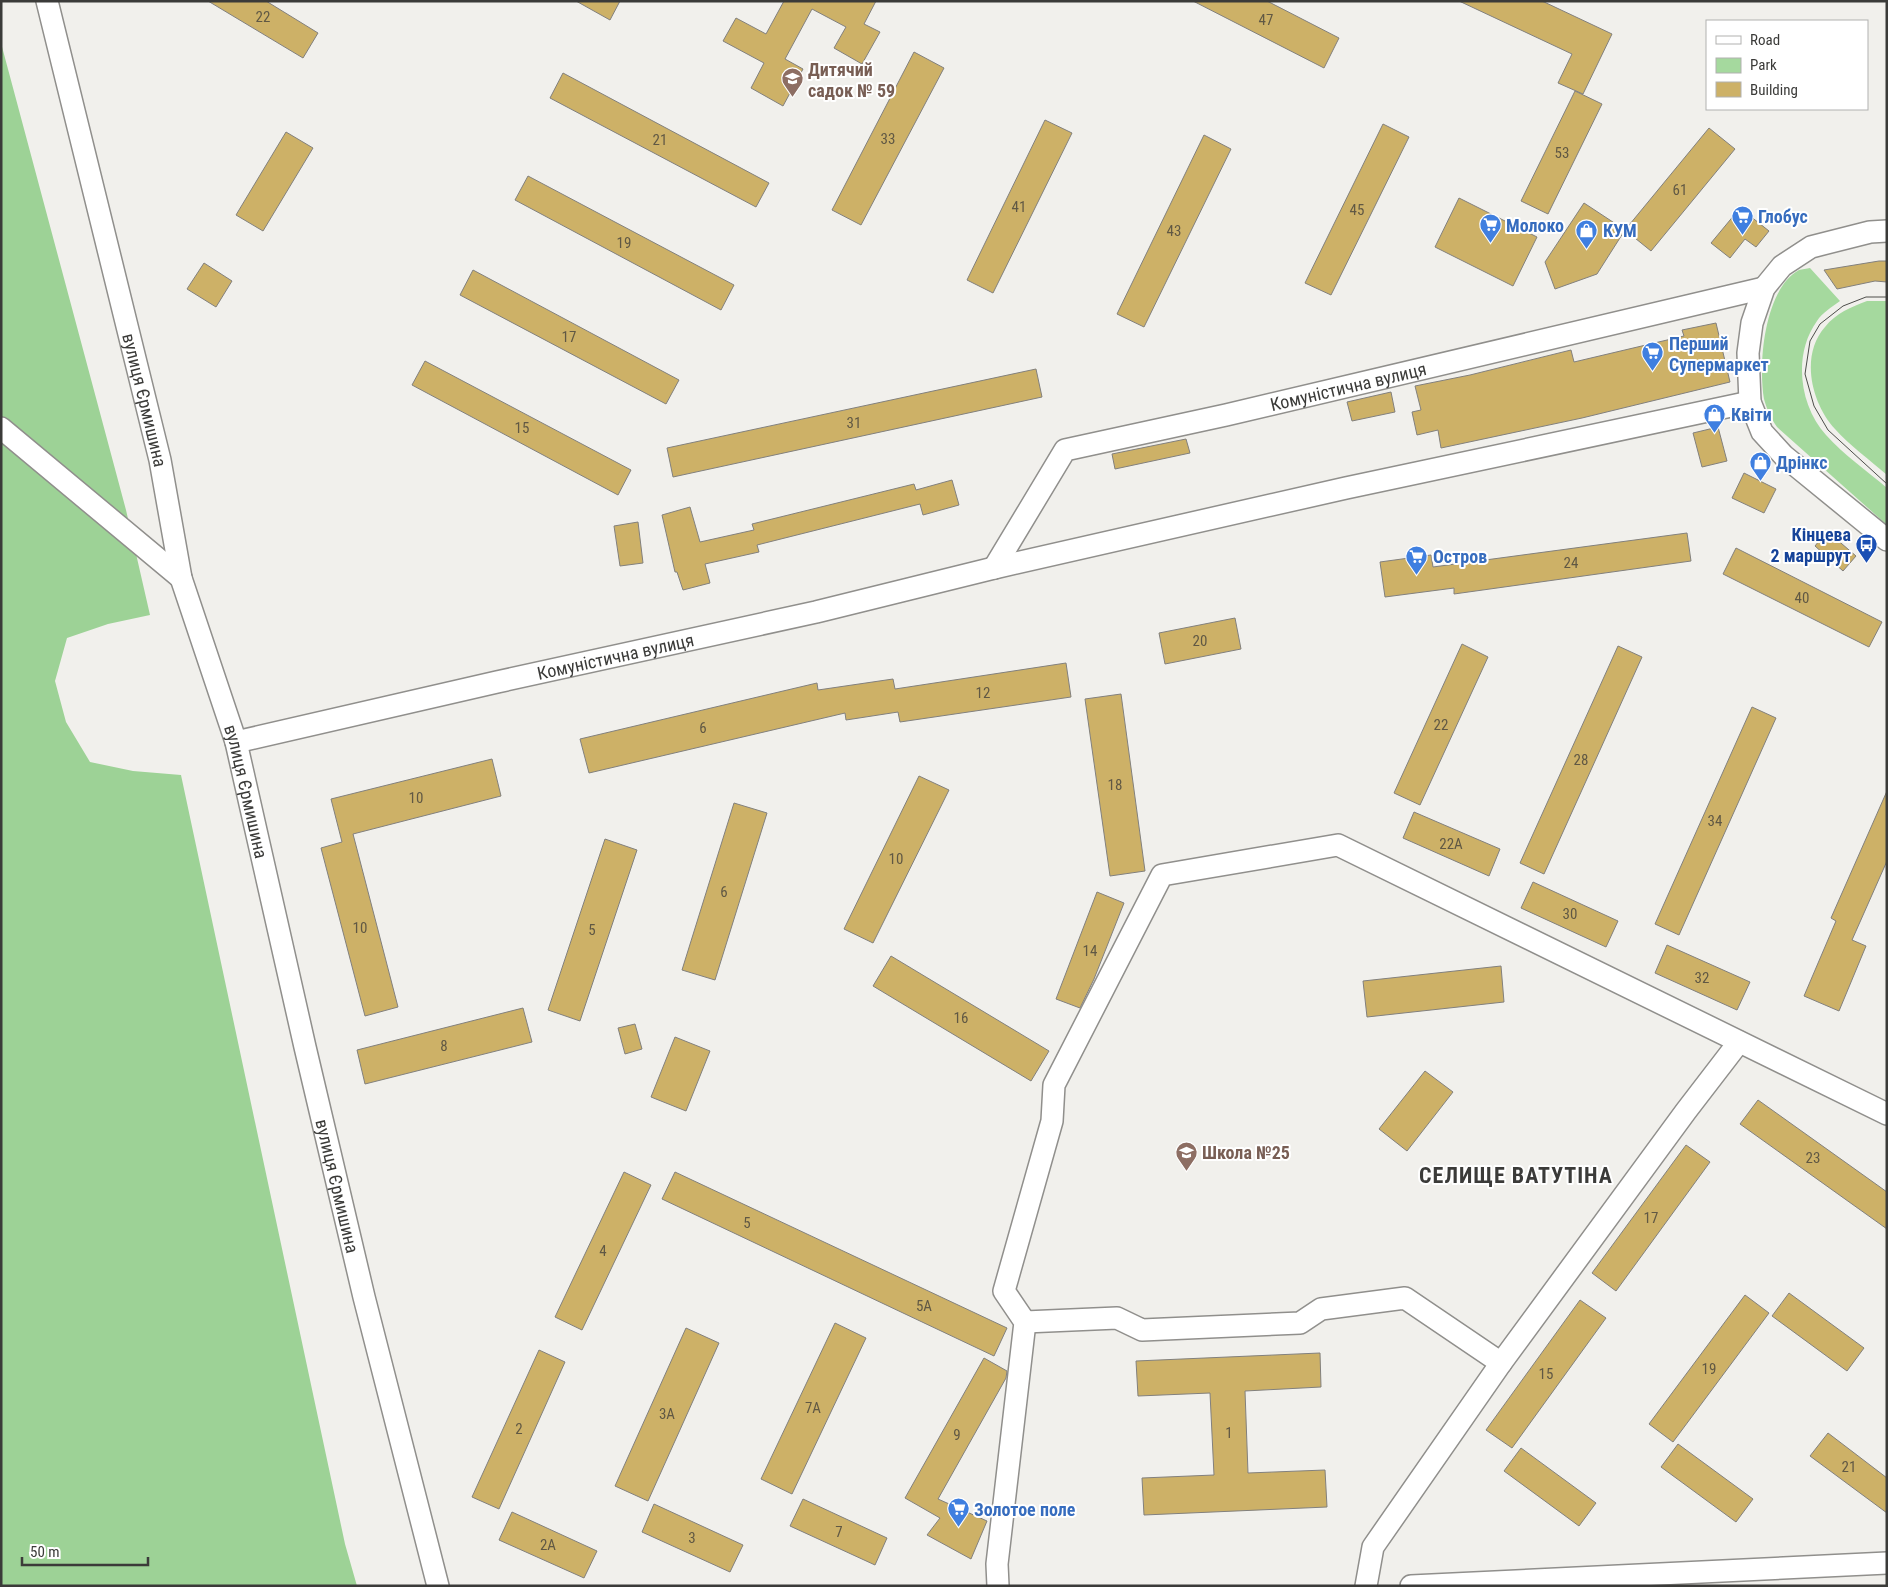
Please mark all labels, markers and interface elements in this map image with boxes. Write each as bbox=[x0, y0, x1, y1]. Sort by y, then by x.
house number: 22 bbox=[256, 8, 270, 26]
house number: 47 bbox=[1259, 11, 1273, 29]
legend bbox=[1706, 20, 1868, 110]
text: Road bbox=[1750, 31, 1780, 49]
text: Park bbox=[1750, 56, 1777, 74]
place label: Дитячий садок № 59 bbox=[808, 59, 895, 101]
school or university icon: Дитячий садок № 59 bbox=[780, 67, 804, 98]
text: Building bbox=[1750, 81, 1798, 99]
house number: 33 bbox=[881, 130, 895, 148]
house number: 21 bbox=[653, 131, 667, 149]
house number: 53 bbox=[1555, 144, 1569, 162]
house number: 61 bbox=[1673, 181, 1687, 199]
house number: 41 bbox=[1012, 198, 1026, 216]
house number: 45 bbox=[1350, 201, 1364, 219]
supermarket icon: Глобус bbox=[1730, 204, 1754, 235]
place label: Глобус bbox=[1758, 206, 1808, 227]
supermarket icon: Молоко bbox=[1478, 213, 1502, 244]
place label: Молоко bbox=[1506, 215, 1564, 236]
shop icon: КУМ bbox=[1575, 218, 1599, 249]
place label: КУМ bbox=[1603, 220, 1637, 241]
house number: 43 bbox=[1167, 222, 1181, 240]
house number: 19 bbox=[617, 234, 631, 252]
house number: 17 bbox=[562, 328, 576, 346]
street label: вулиця Єрмишина bbox=[119, 331, 172, 468]
place label: Перший Супермаркет bbox=[1669, 333, 1769, 375]
supermarket icon: Перший Супермаркет bbox=[1641, 341, 1665, 372]
street label: Комуністична вулиця bbox=[1268, 358, 1428, 415]
shop icon: Квіти bbox=[1703, 402, 1727, 433]
place label: Квіти bbox=[1731, 404, 1772, 425]
house number: 31 bbox=[847, 414, 861, 432]
house number: 15 bbox=[515, 419, 529, 437]
shop icon: Дрінкс bbox=[1748, 450, 1772, 481]
place label: Дрінкс bbox=[1776, 452, 1827, 473]
place label: Кінцева 2 маршрут bbox=[1770, 524, 1851, 566]
bus stop icon: Кінцева 2 маршрут bbox=[1855, 532, 1879, 563]
supermarket icon: Остров bbox=[1405, 544, 1429, 575]
place label: Остров bbox=[1433, 546, 1487, 567]
house number: 24 bbox=[1564, 554, 1578, 572]
house number: 40 bbox=[1795, 589, 1809, 607]
street label: Комуністична вулиця bbox=[535, 629, 696, 683]
house number: 20 bbox=[1193, 632, 1207, 650]
house number: 12 bbox=[976, 684, 990, 702]
house number: 22 bbox=[1434, 716, 1448, 734]
house number: 6 bbox=[699, 719, 707, 737]
street label: вулиця Єрмишина bbox=[220, 722, 272, 860]
house number: 28 bbox=[1574, 751, 1588, 769]
house number: 18 bbox=[1108, 776, 1122, 794]
house number: 10 bbox=[409, 789, 423, 807]
house number: 34 bbox=[1708, 812, 1722, 830]
house number: 22А bbox=[1439, 835, 1463, 853]
house number: 10 bbox=[889, 850, 903, 868]
house number: 6 bbox=[720, 883, 728, 901]
house number: 30 bbox=[1563, 905, 1577, 923]
house number: 10 bbox=[353, 919, 367, 937]
house number: 5 bbox=[588, 921, 596, 939]
house number: 14 bbox=[1083, 942, 1097, 960]
house number: 32 bbox=[1695, 969, 1709, 987]
house number: 16 bbox=[954, 1009, 968, 1027]
house number: 8 bbox=[440, 1037, 448, 1055]
street label: вулиця Єрмишина bbox=[312, 1117, 364, 1255]
school or university icon: Школа №25 bbox=[1174, 1140, 1198, 1171]
place label: Школа №25 bbox=[1202, 1142, 1290, 1163]
house number: 23 bbox=[1806, 1149, 1820, 1167]
district label: СЕЛИЩЕ ВАТУТІНА bbox=[1419, 1163, 1613, 1188]
house number: 17 bbox=[1644, 1209, 1658, 1227]
house number: 5 bbox=[743, 1214, 751, 1232]
house number: 4 bbox=[599, 1242, 607, 1260]
house number: 5А bbox=[916, 1297, 932, 1315]
house number: 19 bbox=[1702, 1360, 1716, 1378]
house number: 15 bbox=[1539, 1365, 1553, 1383]
house number: 7А bbox=[805, 1399, 821, 1417]
house number: 3А bbox=[659, 1405, 675, 1423]
house number: 2 bbox=[515, 1420, 523, 1438]
house number: 1 bbox=[1225, 1424, 1233, 1442]
house number: 9 bbox=[953, 1426, 961, 1444]
house number: 21 bbox=[1842, 1458, 1856, 1476]
supermarket icon: Золотое поле bbox=[946, 1497, 970, 1528]
place label: Золотое поле bbox=[974, 1499, 1076, 1520]
house number: 7 bbox=[835, 1523, 843, 1541]
house number: 3 bbox=[688, 1529, 696, 1547]
scale bar bbox=[22, 1534, 149, 1566]
house number: 2А bbox=[540, 1536, 556, 1554]
text: 50 m bbox=[30, 1543, 60, 1561]

